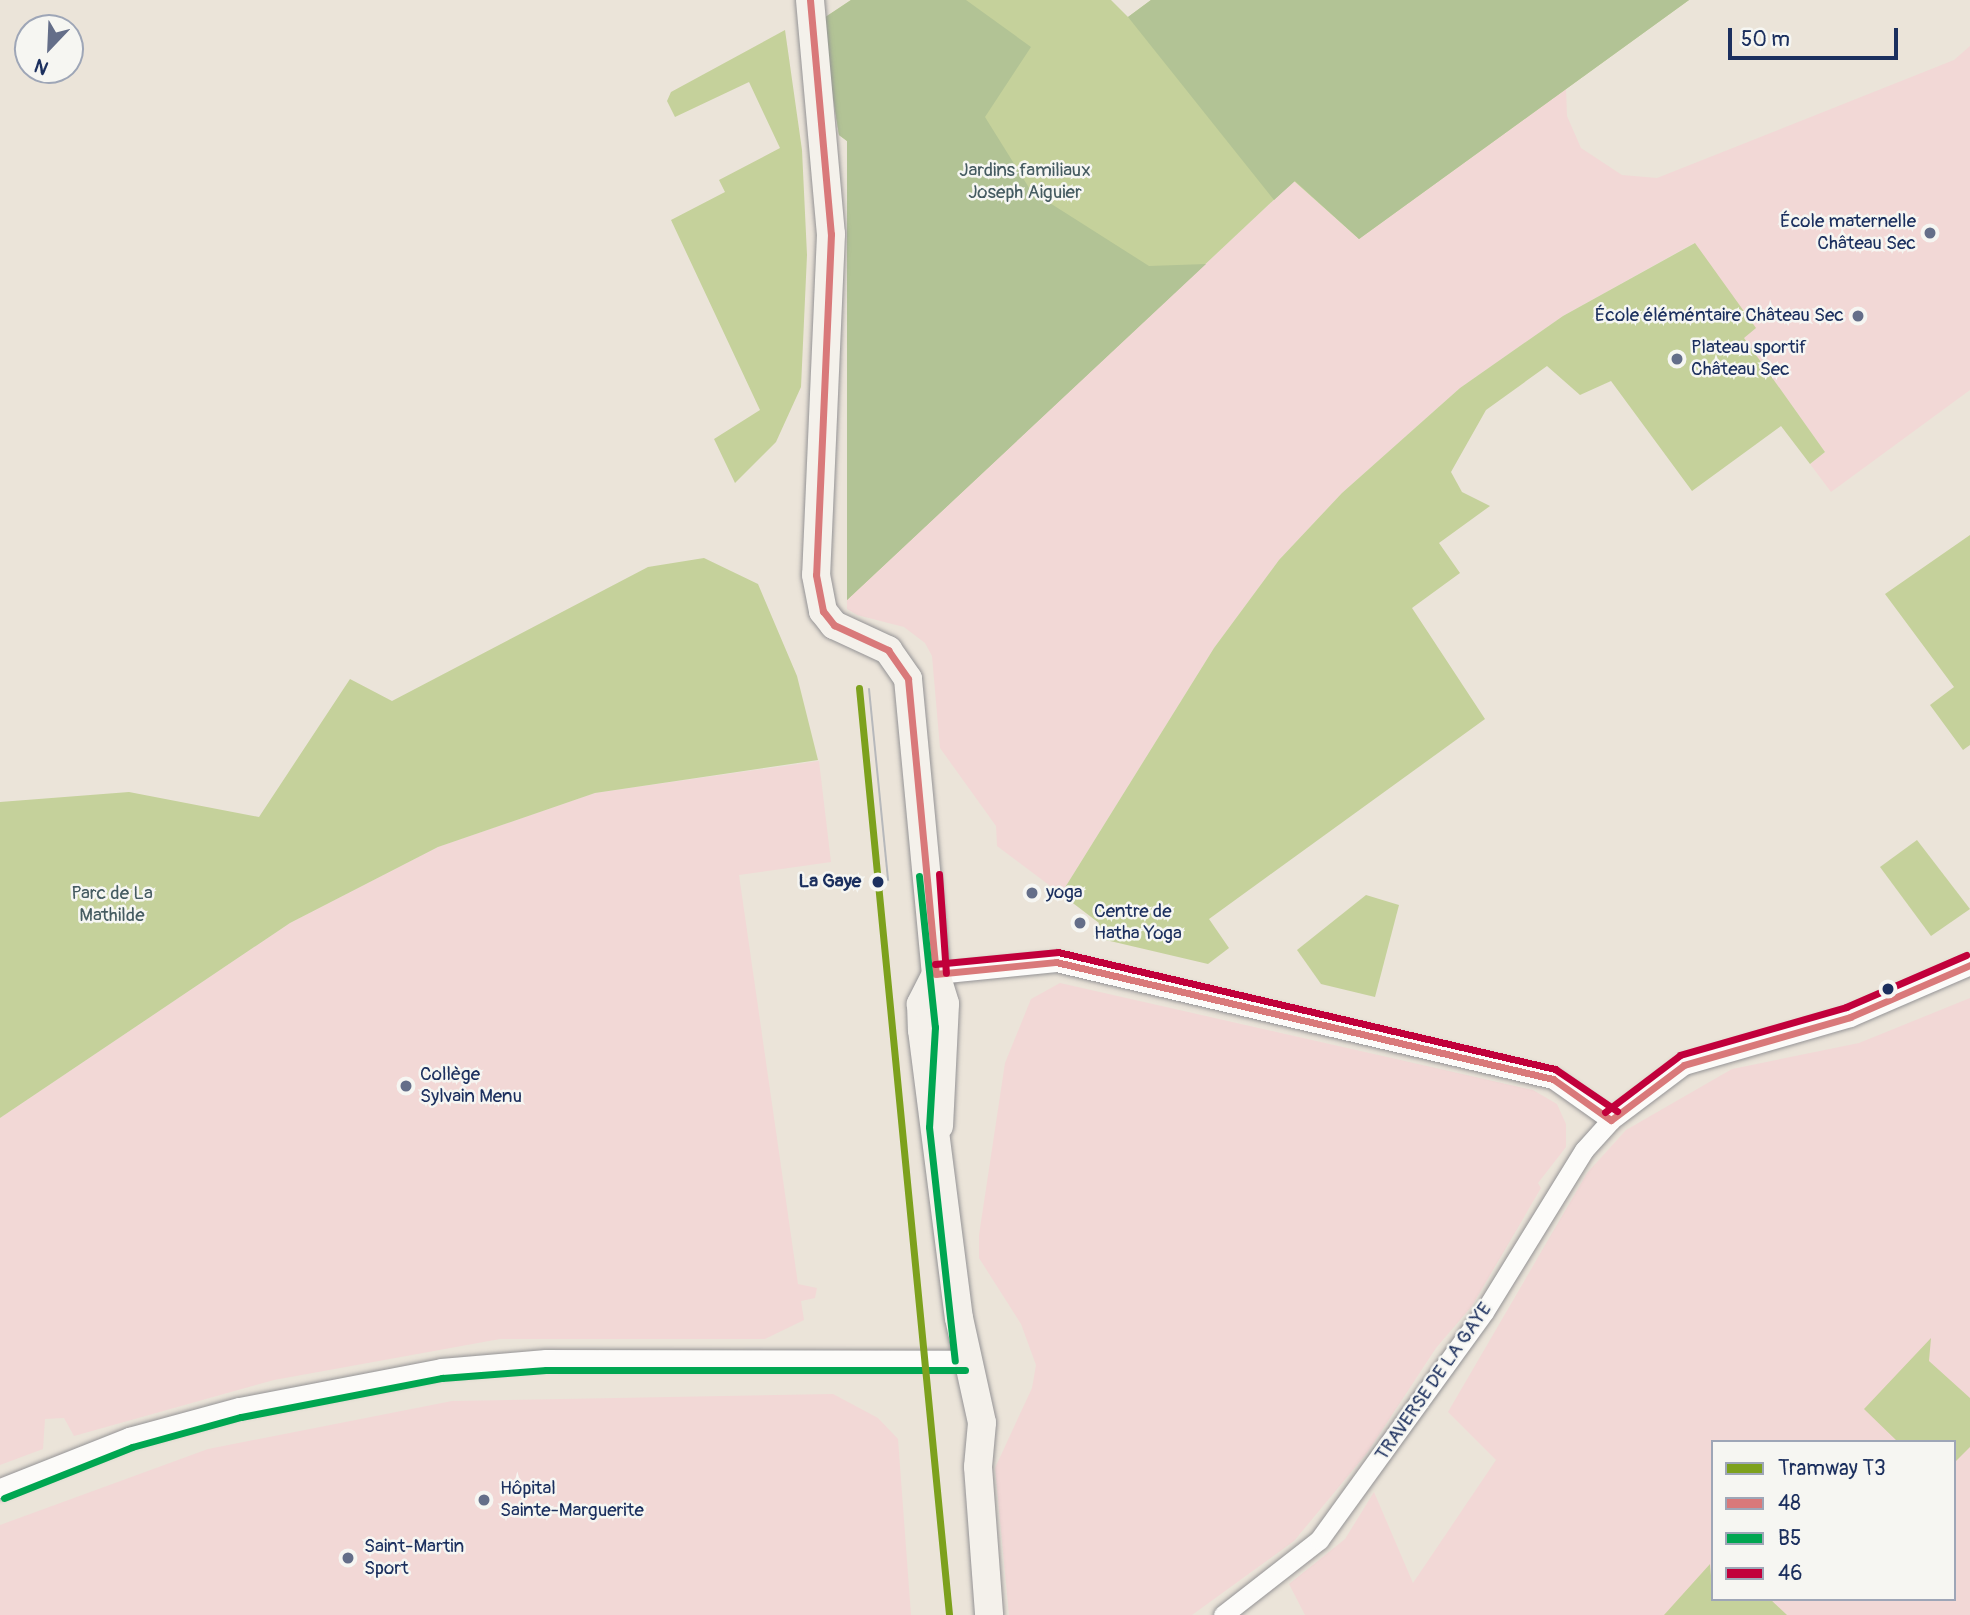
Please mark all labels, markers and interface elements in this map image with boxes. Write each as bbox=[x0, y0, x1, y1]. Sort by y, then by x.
north arrow bbox=[14, 14, 84, 84]
scale bar bbox=[1732, 14, 1902, 58]
text: 50 m bbox=[1741, 26, 1790, 53]
text: N bbox=[31, 53, 52, 80]
park label: Jardins familiaux Joseph Aiguier bbox=[959, 160, 1091, 204]
place label: École maternelle Château Sec bbox=[1780, 211, 1916, 255]
marker: École maternelle Château Sec bbox=[1922, 225, 1938, 241]
place label: École éléméntaire Château Sec bbox=[1595, 305, 1844, 327]
marker: École éléméntaire Château Sec bbox=[1850, 308, 1866, 324]
place label: Plateau sportif Château Sec bbox=[1691, 337, 1807, 381]
marker: Plateau sportif Château Sec bbox=[1669, 351, 1685, 367]
place label: La Gaye bbox=[799, 871, 861, 893]
marker: La Gaye bbox=[867, 871, 889, 893]
place label: yoga bbox=[1046, 882, 1083, 904]
park label: Parc de La Mathilde bbox=[71, 883, 153, 927]
marker: yoga bbox=[1024, 885, 1040, 901]
place label: Centre de Hatha Yoga bbox=[1094, 901, 1182, 945]
marker: Centre de Hatha Yoga bbox=[1072, 915, 1088, 931]
unlabelled marker bbox=[1881, 982, 1895, 996]
place label: Collège Sylvain Menu bbox=[420, 1064, 522, 1108]
marker: Collège Sylvain Menu bbox=[398, 1078, 414, 1094]
street label: TRAVERSE DE LA GAYE bbox=[1371, 1299, 1497, 1465]
legend bbox=[1711, 1440, 1956, 1601]
text: Tramway T3 bbox=[1778, 1455, 1886, 1482]
place label: Hôpital Sainte-Marguerite bbox=[500, 1478, 644, 1522]
marker: Hôpital Sainte-Marguerite bbox=[474, 1490, 494, 1510]
text: 48 bbox=[1778, 1490, 1801, 1517]
text: B5 bbox=[1778, 1525, 1801, 1552]
place label: Saint-Martin Sport bbox=[364, 1536, 464, 1580]
marker: Saint-Martin Sport bbox=[338, 1548, 358, 1568]
text: 46 bbox=[1778, 1560, 1802, 1587]

